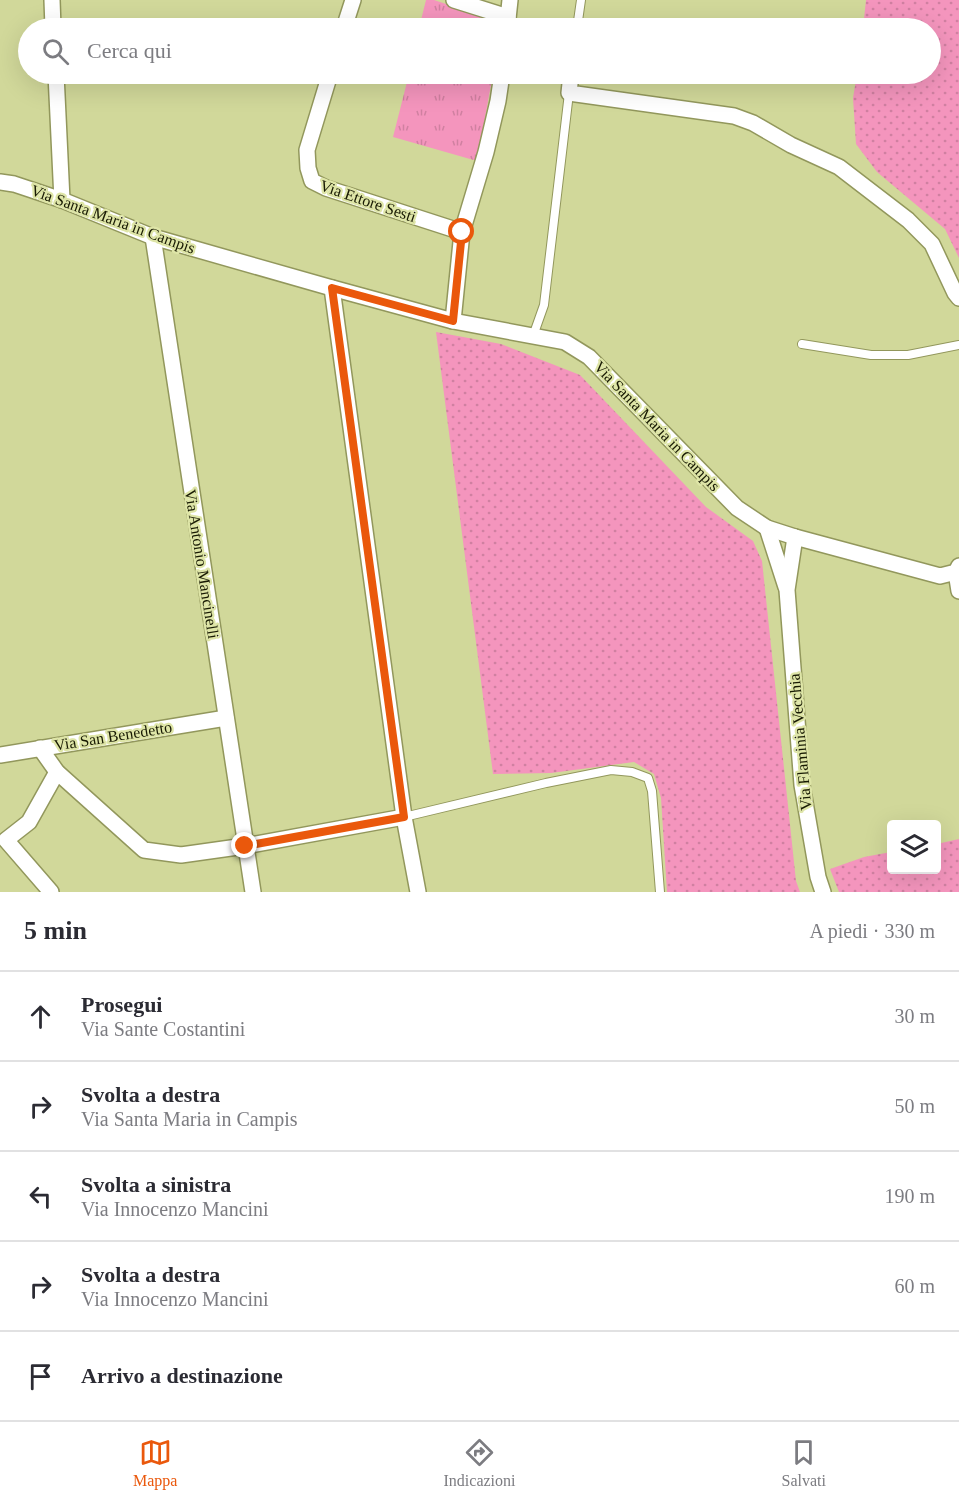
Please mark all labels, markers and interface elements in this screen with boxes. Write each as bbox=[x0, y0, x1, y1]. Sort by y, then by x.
search box bbox=[18, 18, 941, 84]
icon: search bbox=[39, 35, 72, 68]
text: Cerca qui bbox=[87, 38, 172, 63]
street label: Via Ettore Sesti bbox=[318, 177, 419, 226]
street label: Via Santa Maria in Campis bbox=[28, 181, 197, 258]
route start bbox=[448, 218, 474, 244]
street label: Via Santa Maria in Campis bbox=[590, 358, 723, 495]
street label: Via Antonio Mancinelli bbox=[182, 488, 222, 640]
street label: Via Flaminia Vecchia bbox=[786, 673, 814, 811]
street label: Via San Benedetto bbox=[53, 718, 173, 754]
map controls bbox=[887, 820, 941, 874]
button: layers bbox=[887, 820, 941, 874]
route end bbox=[231, 832, 257, 858]
text: 5 min bbox=[24, 916, 87, 945]
text: A piedi · 330 m bbox=[809, 920, 935, 942]
text: Prosegui bbox=[81, 992, 162, 1017]
icon: ahead bbox=[24, 1000, 57, 1033]
text: 30 m bbox=[894, 1005, 935, 1027]
text: Via Sante Costantini bbox=[81, 1018, 245, 1040]
text: Svolta a destra bbox=[81, 1082, 220, 1107]
icon: right bbox=[24, 1090, 57, 1123]
text: 50 m bbox=[894, 1095, 935, 1117]
text: Via Santa Maria in Campis bbox=[81, 1108, 298, 1130]
text: Svolta a sinistra bbox=[81, 1172, 231, 1197]
icon: left bbox=[24, 1180, 57, 1213]
text: 190 m bbox=[884, 1185, 935, 1207]
text: Via Innocenzo Mancini bbox=[81, 1198, 269, 1220]
text: Svolta a destra bbox=[81, 1262, 220, 1287]
icon: right bbox=[24, 1270, 57, 1303]
text: 60 m bbox=[894, 1275, 935, 1297]
text: Via Innocenzo Mancini bbox=[81, 1288, 269, 1310]
icon: arrive bbox=[24, 1360, 57, 1393]
text: Arrivo a destinazione bbox=[81, 1363, 283, 1388]
tab: Mappa bbox=[133, 1436, 177, 1490]
tab: Indicazioni bbox=[444, 1436, 515, 1490]
tab: Salvati bbox=[782, 1436, 826, 1490]

